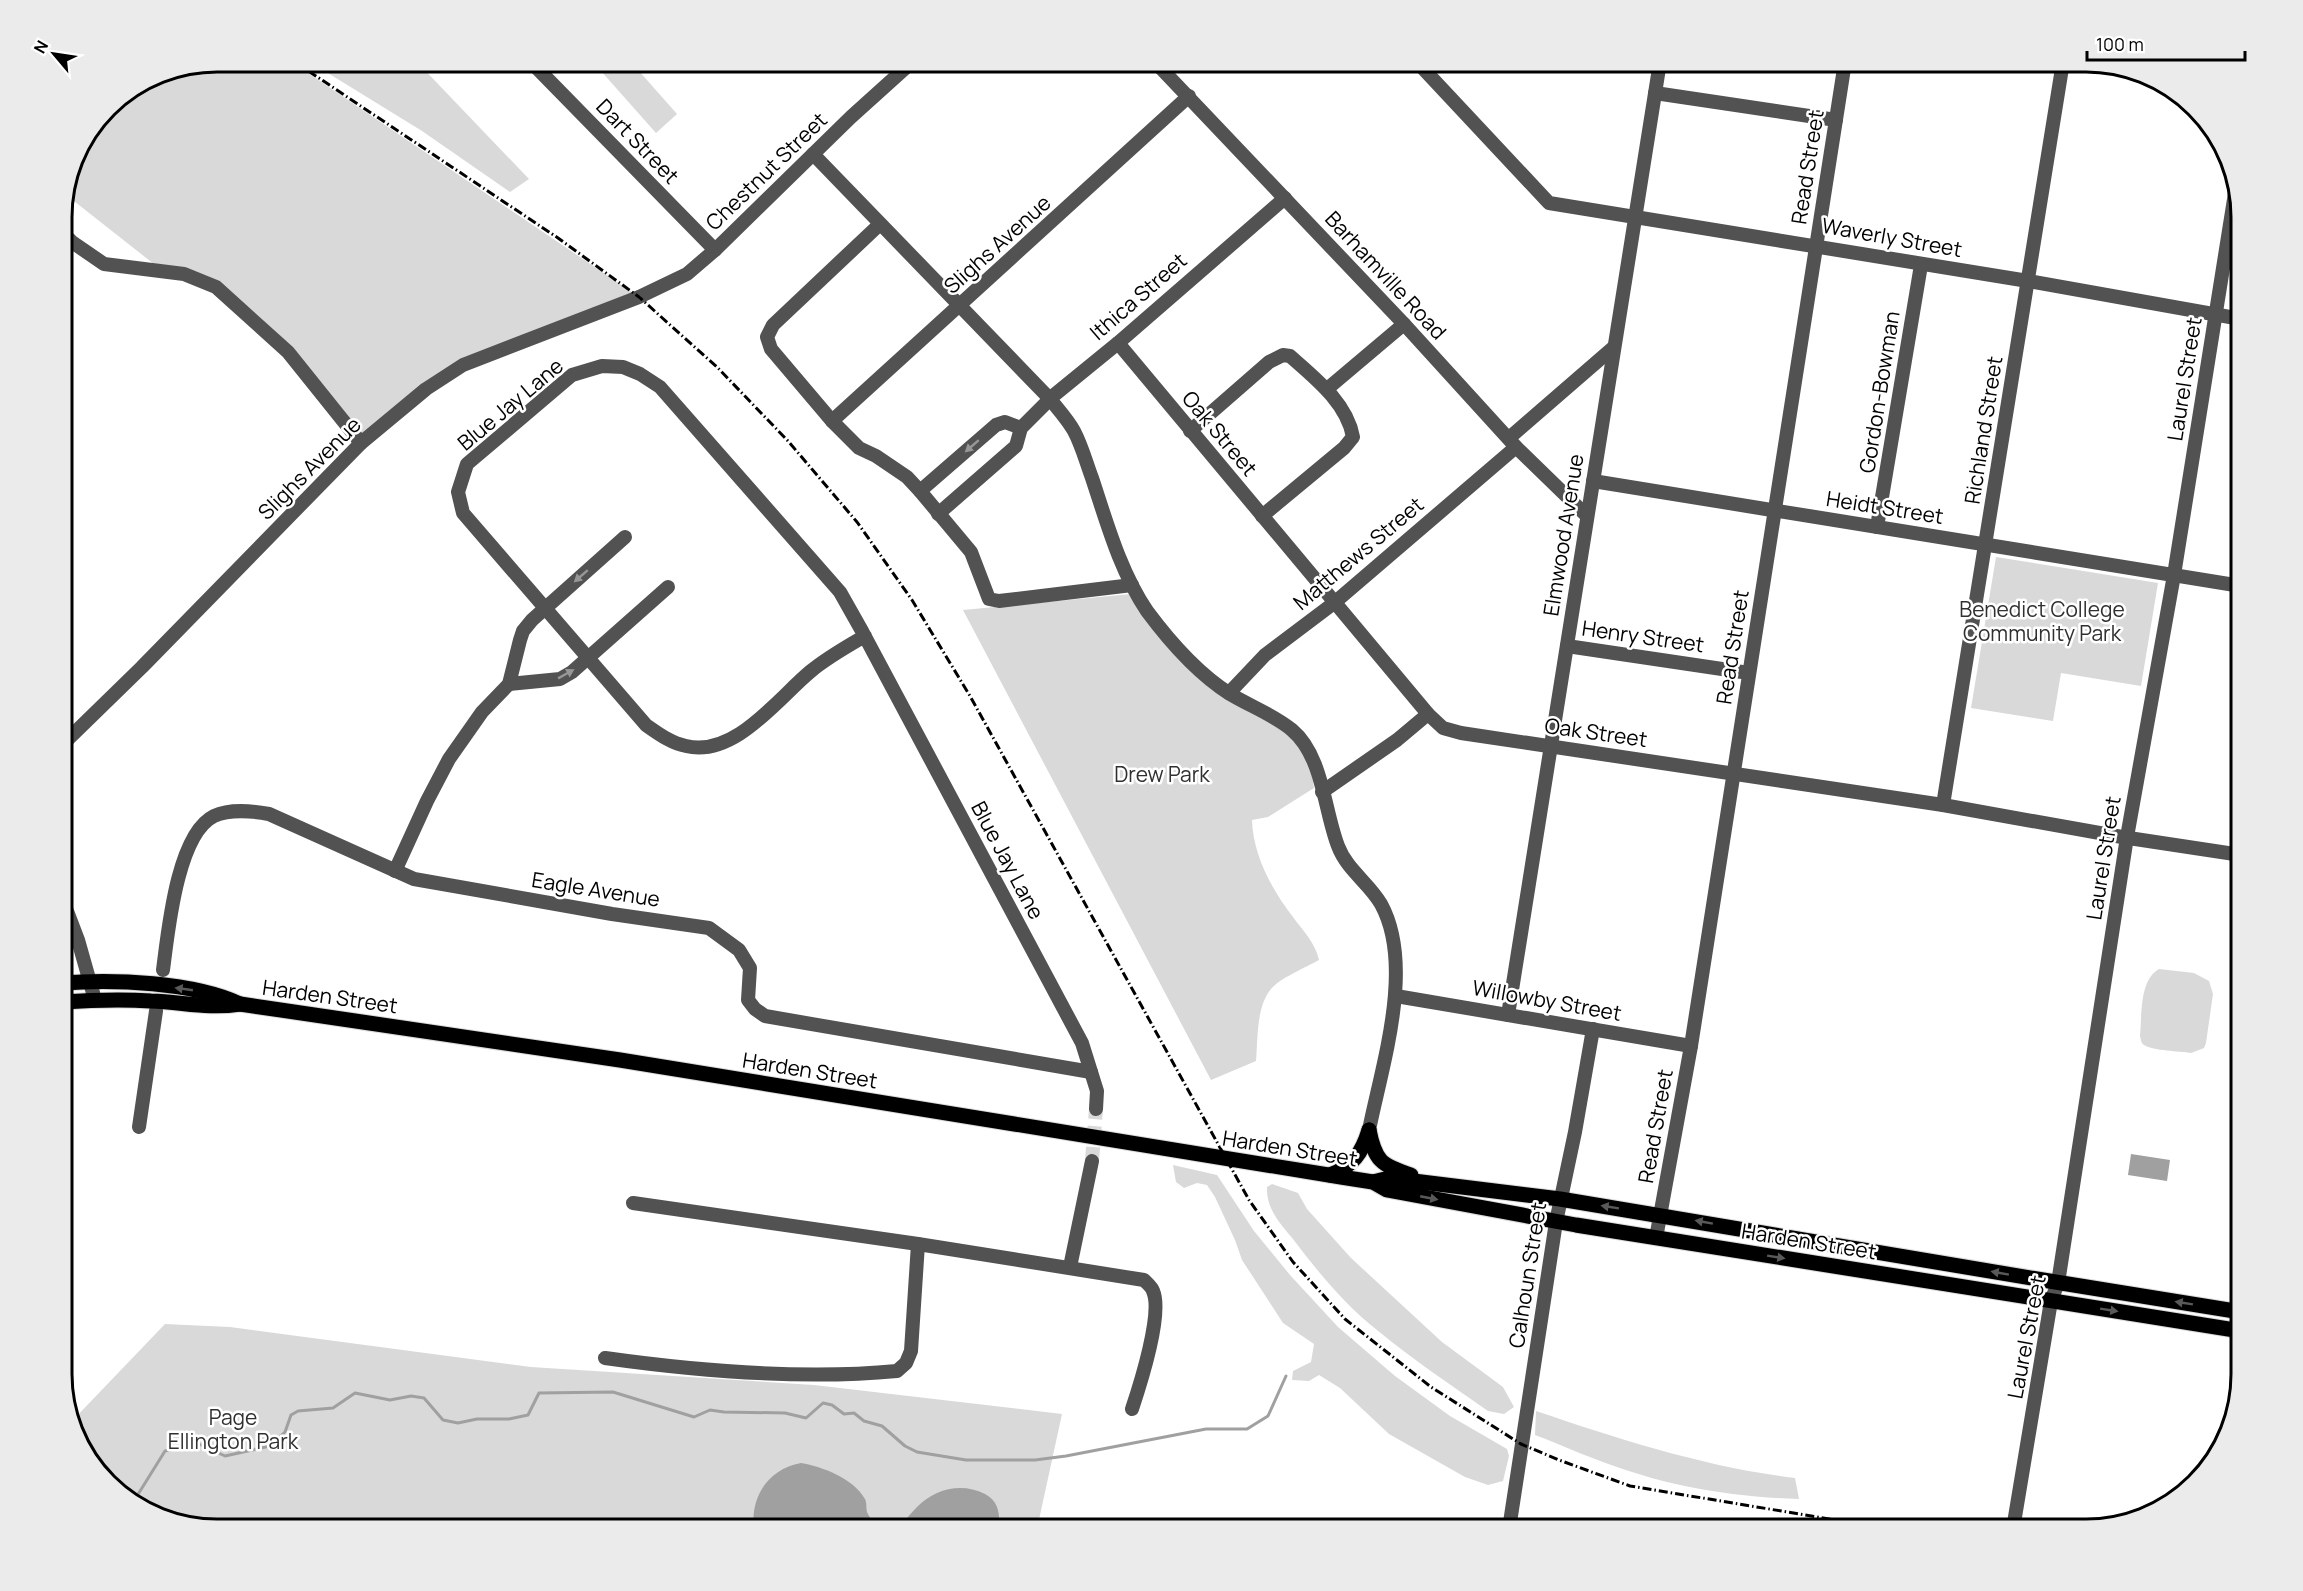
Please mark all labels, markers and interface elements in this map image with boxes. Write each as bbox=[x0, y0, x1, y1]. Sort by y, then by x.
north arrow bbox=[24, 24, 84, 84]
scale bar bbox=[2087, 24, 2244, 62]
text: 100 m bbox=[2096, 32, 2144, 56]
text: N bbox=[28, 36, 53, 57]
street label: Dart Street bbox=[591, 93, 685, 189]
street label: Chestnut Street bbox=[699, 106, 833, 236]
street label: Read Street bbox=[1784, 108, 1830, 226]
street label: Slighs Avenue bbox=[938, 189, 1056, 299]
street label: Barhamville Road bbox=[1319, 205, 1453, 345]
street label: Waverly Street bbox=[1820, 211, 1964, 263]
street label: Ithica Street bbox=[1084, 246, 1192, 346]
street label: Gordon-Bowman bbox=[1852, 309, 1906, 475]
street label: Laurel Street bbox=[2160, 315, 2208, 443]
street label: Blue Jay Lane bbox=[451, 352, 569, 456]
street label: Richland Street bbox=[1957, 354, 2009, 506]
street label: Oak Street bbox=[1176, 384, 1264, 482]
street label: Slighs Avenue bbox=[251, 410, 367, 526]
one-way arrow bbox=[964, 439, 979, 453]
street label: Elmwood Avenue bbox=[1536, 452, 1590, 618]
street label: Heidt Street bbox=[1824, 484, 1946, 530]
street label: Matthews Street bbox=[1287, 490, 1429, 616]
one-way arrow bbox=[574, 569, 589, 582]
street label: Read Street bbox=[1709, 588, 1755, 706]
park label: Benedict College Community Park bbox=[1959, 595, 2125, 647]
street label: Henry Street bbox=[1580, 614, 1706, 658]
one-way arrow bbox=[558, 669, 575, 679]
street label: Oak Street bbox=[1543, 711, 1649, 753]
park label: Drew Park bbox=[1114, 760, 1210, 788]
street label: Laurel Street bbox=[2079, 794, 2127, 922]
street label: Blue Jay Lane bbox=[965, 796, 1051, 924]
street label: Eagle Avenue bbox=[530, 865, 662, 913]
street label: Harden Street bbox=[261, 973, 399, 1019]
street label: Willowby Street bbox=[1470, 973, 1624, 1027]
one-way arrow bbox=[174, 984, 193, 993]
street label: Harden Street bbox=[741, 1046, 879, 1094]
street label: Read Street bbox=[1631, 1067, 1679, 1185]
street label: Harden Street bbox=[1221, 1124, 1359, 1172]
one-way arrow bbox=[1419, 1194, 1438, 1203]
street label: Calhoun Street bbox=[1502, 1200, 1552, 1350]
one-way arrow bbox=[1601, 1202, 1620, 1211]
street label: Harden Street bbox=[1740, 1217, 1878, 1265]
one-way arrow bbox=[1695, 1218, 1714, 1227]
one-way arrow bbox=[1767, 1253, 1786, 1262]
one-way arrow bbox=[1990, 1268, 2009, 1277]
street label: Laurel Street bbox=[2000, 1273, 2052, 1401]
one-way arrow bbox=[2174, 1298, 2193, 1307]
one-way arrow bbox=[2100, 1306, 2119, 1315]
park label: Page Ellington Park bbox=[168, 1403, 299, 1455]

